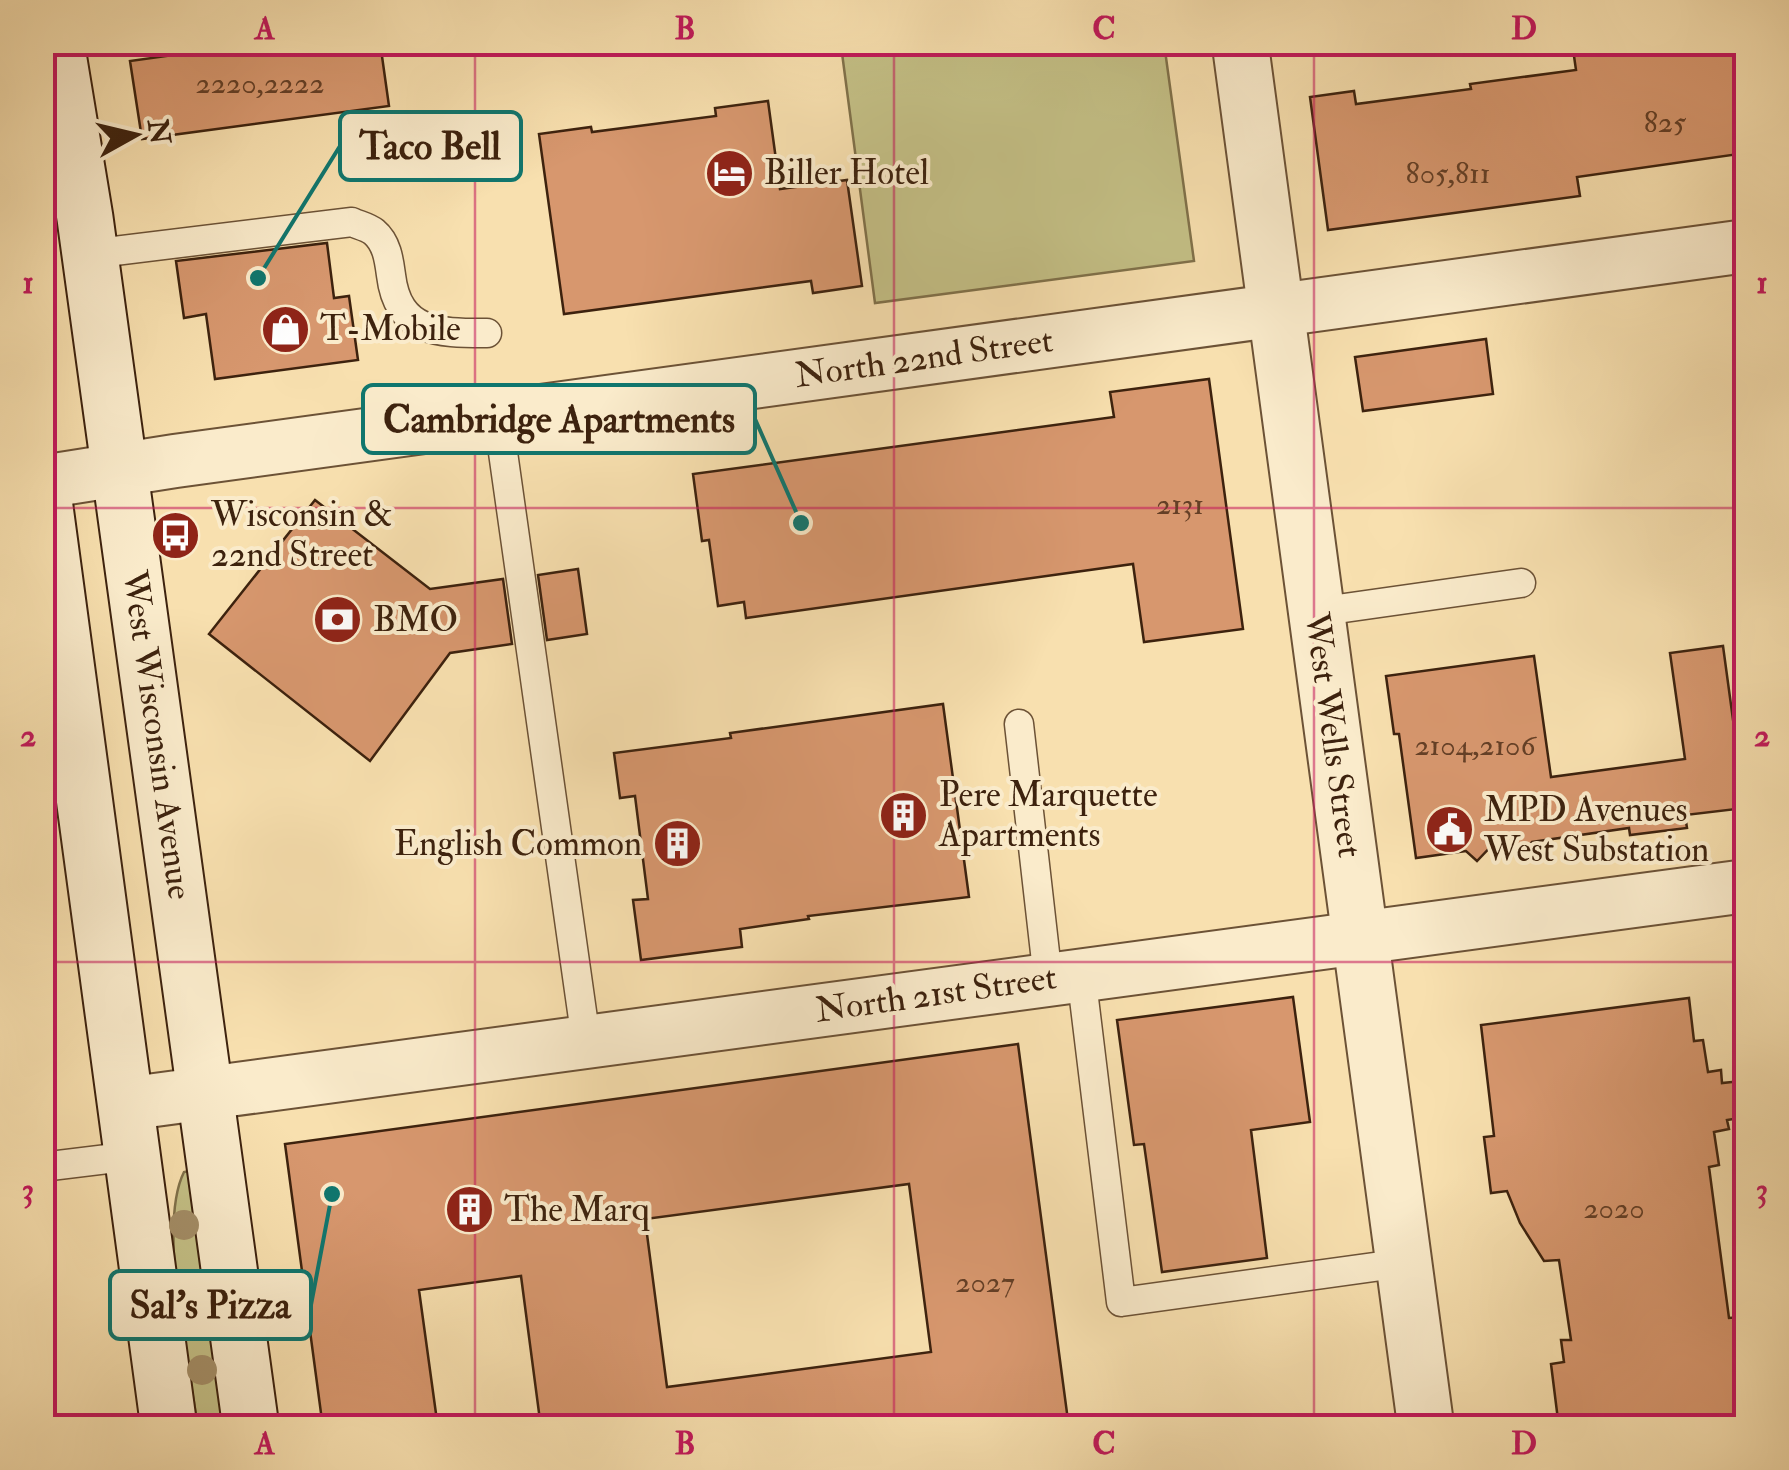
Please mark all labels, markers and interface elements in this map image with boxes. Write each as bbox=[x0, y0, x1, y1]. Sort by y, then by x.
text: A bbox=[253, 9, 276, 49]
text: B bbox=[675, 9, 695, 49]
text: C bbox=[1092, 9, 1116, 49]
text: D bbox=[1511, 9, 1537, 49]
house number: 2220,2222 bbox=[196, 65, 324, 102]
north arrow bbox=[85, 85, 185, 185]
house number: 825 bbox=[1644, 104, 1687, 141]
callout: Taco Bell bbox=[340, 112, 521, 180]
text: N bbox=[139, 116, 177, 147]
text: Taco Bell bbox=[358, 123, 501, 171]
hotel icon: Biller Hotel bbox=[703, 147, 755, 199]
place label: Biller Hotel bbox=[764, 151, 929, 195]
house number: 805,811 bbox=[1406, 155, 1490, 192]
text: 1 bbox=[22, 263, 34, 303]
text: 1 bbox=[1756, 263, 1768, 303]
shop icon: T-Mobile bbox=[259, 303, 311, 355]
place label: T-Mobile bbox=[320, 307, 461, 351]
street label: North 22nd Street bbox=[792, 318, 1056, 398]
callout: Cambridge Apartments bbox=[363, 385, 755, 453]
text: Cambridge Apartments bbox=[383, 396, 735, 444]
house number: 2131 bbox=[1156, 486, 1204, 523]
place label: Wisconsin & 22nd Street bbox=[210, 493, 393, 577]
bus stop icon: Wisconsin & 22nd Street bbox=[150, 509, 202, 561]
street label: West Wisconsin Avenue bbox=[112, 567, 202, 902]
bank icon: BMO bbox=[312, 594, 364, 646]
place label: BMO bbox=[373, 598, 458, 642]
street label: West Wells Street bbox=[1294, 609, 1372, 860]
text: 2 bbox=[20, 716, 36, 756]
text: 2 bbox=[1754, 716, 1770, 756]
house number: 2104,2106 bbox=[1414, 727, 1537, 764]
place label: Pere Marquette Apartments bbox=[938, 773, 1158, 857]
place label: MPD Avenues West Substation bbox=[1483, 788, 1709, 872]
building icon: Pere Marquette Apartments bbox=[878, 789, 930, 841]
public building icon: MPD Avenues West Substation bbox=[1423, 804, 1475, 856]
building icon: English Common bbox=[651, 818, 703, 870]
place label: English Common bbox=[394, 822, 642, 866]
street label: North 21st Street bbox=[813, 955, 1059, 1033]
text: 3 bbox=[22, 1170, 34, 1210]
text: 3 bbox=[1756, 1170, 1768, 1210]
building icon: The Marq bbox=[443, 1184, 495, 1236]
place label: The Marq bbox=[504, 1188, 650, 1232]
house number: 2020 bbox=[1583, 1190, 1645, 1227]
house number: 2027 bbox=[955, 1264, 1015, 1301]
callout: Sal's Pizza bbox=[110, 1271, 311, 1339]
text: Sal's Pizza bbox=[129, 1282, 292, 1330]
text: A bbox=[253, 1424, 276, 1464]
text: B bbox=[675, 1424, 695, 1464]
text: C bbox=[1092, 1424, 1116, 1464]
text: D bbox=[1511, 1424, 1537, 1464]

